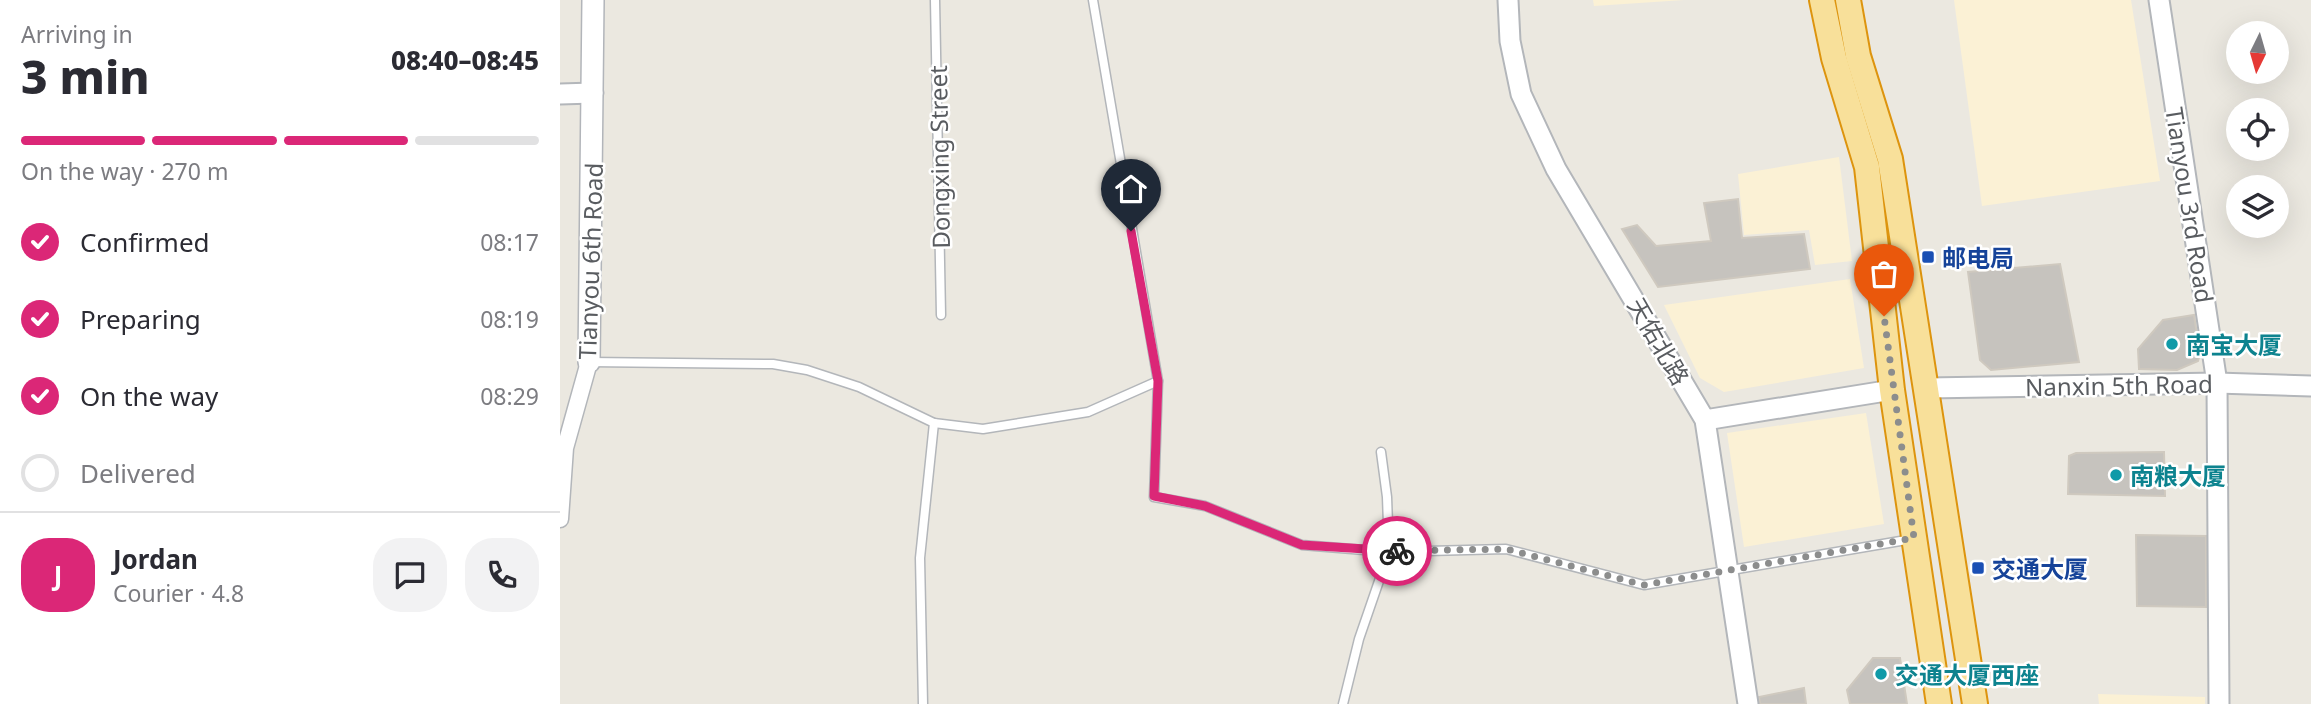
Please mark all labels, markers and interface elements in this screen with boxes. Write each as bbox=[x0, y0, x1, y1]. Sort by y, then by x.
text: Arriving in bbox=[21, 18, 133, 50]
north arrow bbox=[2226, 21, 2289, 84]
map controls bbox=[2226, 21, 2289, 238]
text: 08:40–08:45 bbox=[391, 42, 539, 78]
text: 3 min bbox=[21, 45, 150, 107]
street label: Dongxing Street bbox=[921, 65, 957, 249]
button: locate bbox=[2226, 98, 2289, 161]
street label: Tianyou 3rd Road bbox=[2158, 105, 2222, 305]
text: On the way · 270 m bbox=[21, 155, 228, 187]
pin bbox=[1101, 159, 1161, 231]
street label: Tianyou 6th Road bbox=[570, 162, 610, 360]
icon: home bbox=[1112, 170, 1150, 208]
button: layers bbox=[2226, 175, 2289, 238]
icon: check bbox=[21, 223, 59, 261]
text: Confirmed bbox=[80, 224, 210, 260]
text: 08:17 bbox=[480, 226, 539, 258]
place label: 邮电局 bbox=[1942, 241, 2014, 274]
pin bbox=[1854, 244, 1914, 316]
marker: 邮电局 bbox=[1920, 249, 1936, 265]
icon: bag bbox=[1865, 255, 1903, 293]
street label: 天佑北路 bbox=[1621, 291, 1697, 391]
icon: check bbox=[21, 300, 59, 338]
text: Preparing bbox=[80, 301, 201, 337]
text: 08:19 bbox=[480, 303, 539, 335]
place label: 南宝大厦 bbox=[2186, 328, 2282, 361]
marker: 南宝大厦 bbox=[2164, 336, 2180, 352]
street label: Nanxin 5th Road bbox=[2025, 367, 2213, 403]
icon: check bbox=[21, 377, 59, 415]
text: On the way bbox=[80, 378, 218, 414]
text: 08:29 bbox=[480, 380, 539, 412]
text: Delivered bbox=[80, 455, 196, 491]
place label: 南粮大厦 bbox=[2130, 459, 2226, 492]
marker: 南粮大厦 bbox=[2108, 467, 2124, 483]
courier bbox=[1362, 516, 1432, 586]
icon: bike bbox=[1378, 532, 1416, 570]
button: chat bbox=[373, 538, 447, 612]
button: phone bbox=[465, 538, 539, 612]
text: Jordan bbox=[113, 541, 198, 577]
place label: 交通大厦 bbox=[1992, 552, 2088, 585]
text: J bbox=[54, 557, 62, 593]
marker: 交通大厦 bbox=[1970, 560, 1986, 576]
text: Courier · 4.8 bbox=[113, 577, 244, 609]
place label: 交通大厦西座 bbox=[1895, 658, 2039, 691]
marker: 交通大厦西座 bbox=[1873, 666, 1889, 682]

